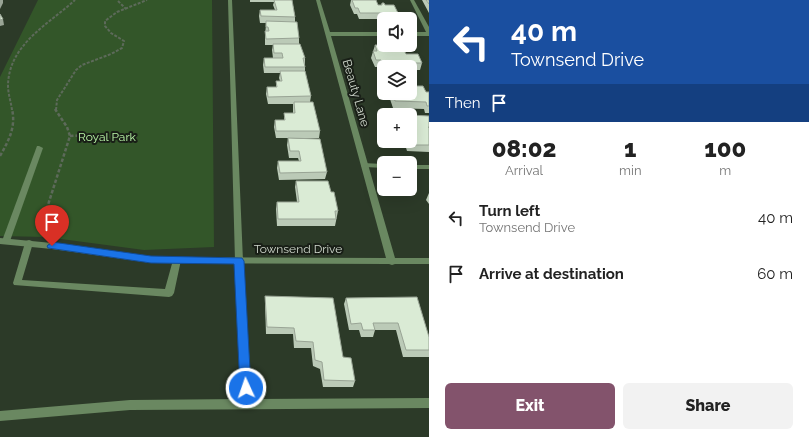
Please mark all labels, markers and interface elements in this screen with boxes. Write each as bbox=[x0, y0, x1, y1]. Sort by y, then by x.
map controls bbox=[377, 12, 417, 196]
button: sound bbox=[377, 12, 417, 52]
text: 40 m bbox=[511, 15, 577, 48]
icon: left bbox=[445, 16, 497, 68]
text: Townsend Drive bbox=[511, 49, 644, 70]
street label: Beauty Lane bbox=[340, 58, 372, 128]
button: layers bbox=[377, 60, 417, 100]
icon: arrive bbox=[488, 92, 510, 114]
text: Then bbox=[445, 94, 480, 112]
button: + bbox=[377, 108, 417, 148]
park label: Royal Park bbox=[78, 130, 137, 144]
text: 08:02 bbox=[492, 134, 556, 163]
text: 1 bbox=[624, 134, 637, 163]
text: 100 bbox=[704, 134, 746, 163]
button: − bbox=[377, 156, 417, 196]
text: Arrival bbox=[505, 163, 543, 178]
text: min bbox=[619, 163, 641, 178]
text: m bbox=[719, 163, 731, 178]
text: Turn left bbox=[479, 202, 540, 220]
pin bbox=[35, 205, 69, 246]
icon: left bbox=[445, 207, 467, 229]
text: 40 m bbox=[758, 209, 793, 227]
icon: arrive bbox=[41, 211, 63, 233]
text: Townsend Drive bbox=[479, 220, 575, 235]
street label: Townsend Drive bbox=[254, 242, 342, 256]
icon: arrive bbox=[445, 263, 467, 285]
text: Arrive at destination bbox=[479, 265, 624, 283]
text: 60 m bbox=[757, 265, 793, 283]
position arrow bbox=[225, 367, 267, 409]
button: Exit bbox=[445, 383, 615, 429]
button: Share bbox=[623, 383, 793, 429]

